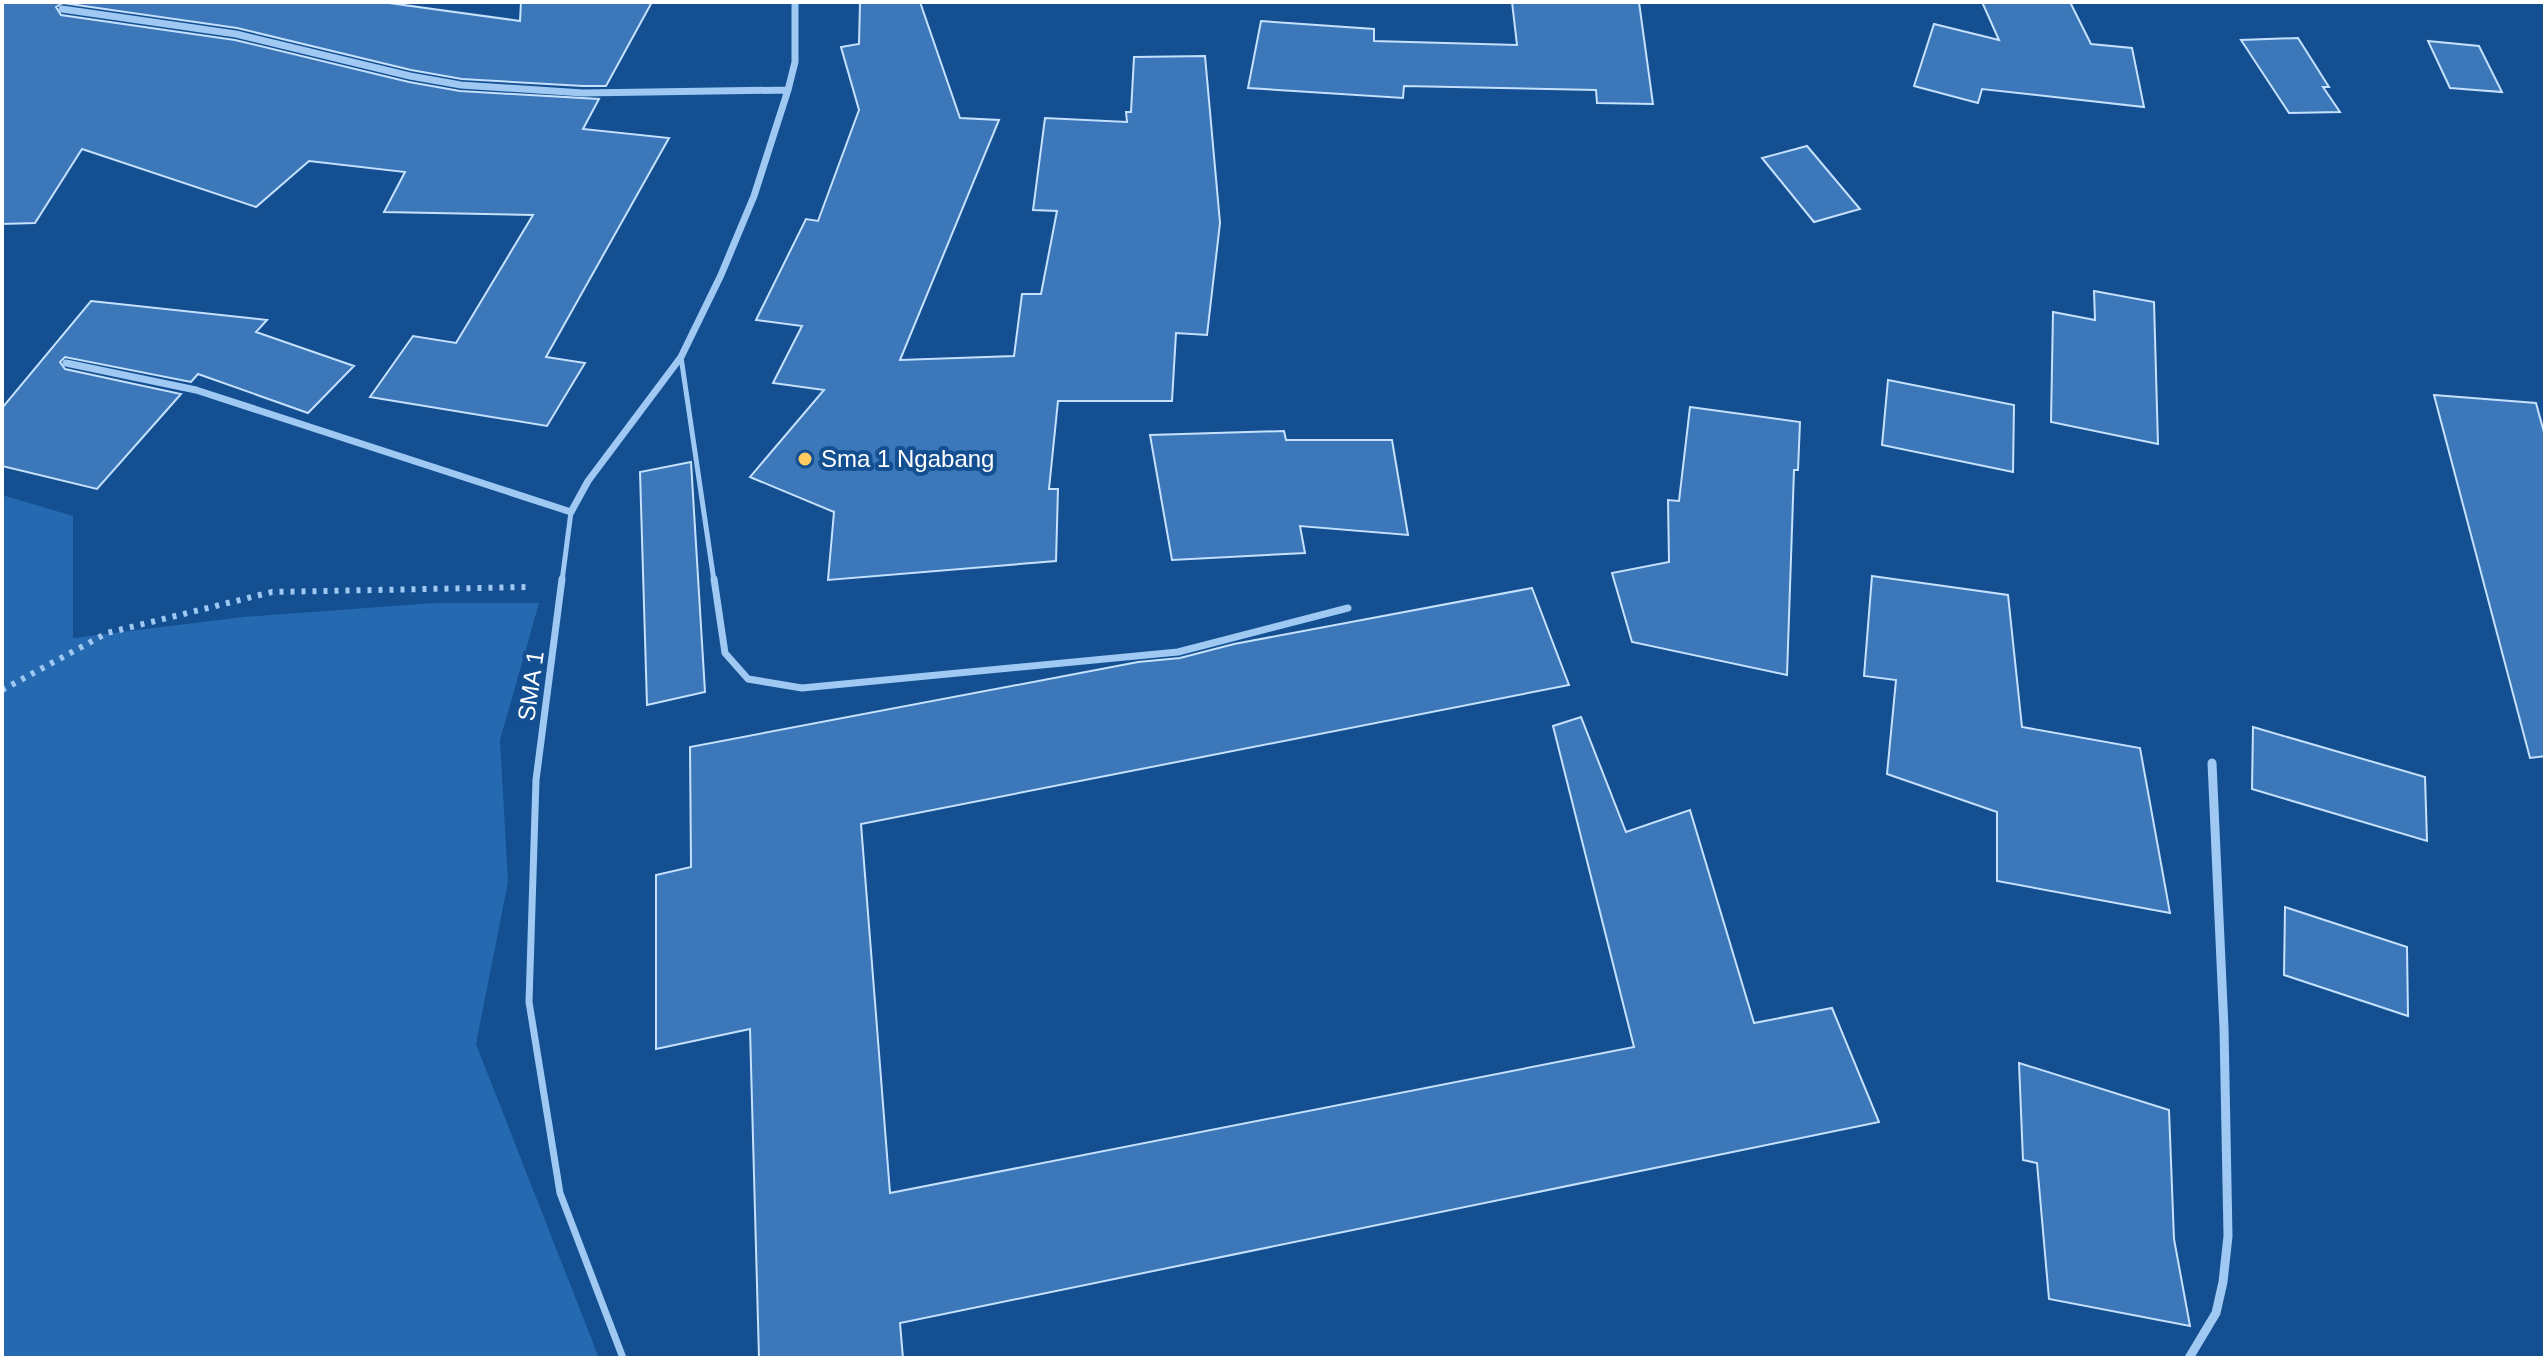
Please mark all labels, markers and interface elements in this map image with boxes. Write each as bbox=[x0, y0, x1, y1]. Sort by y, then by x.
place label: Sma 1 Ngabang bbox=[821, 445, 994, 472]
marker: Sma 1 Ngabang bbox=[796, 450, 814, 468]
street label: SMA 1 bbox=[512, 649, 549, 723]

